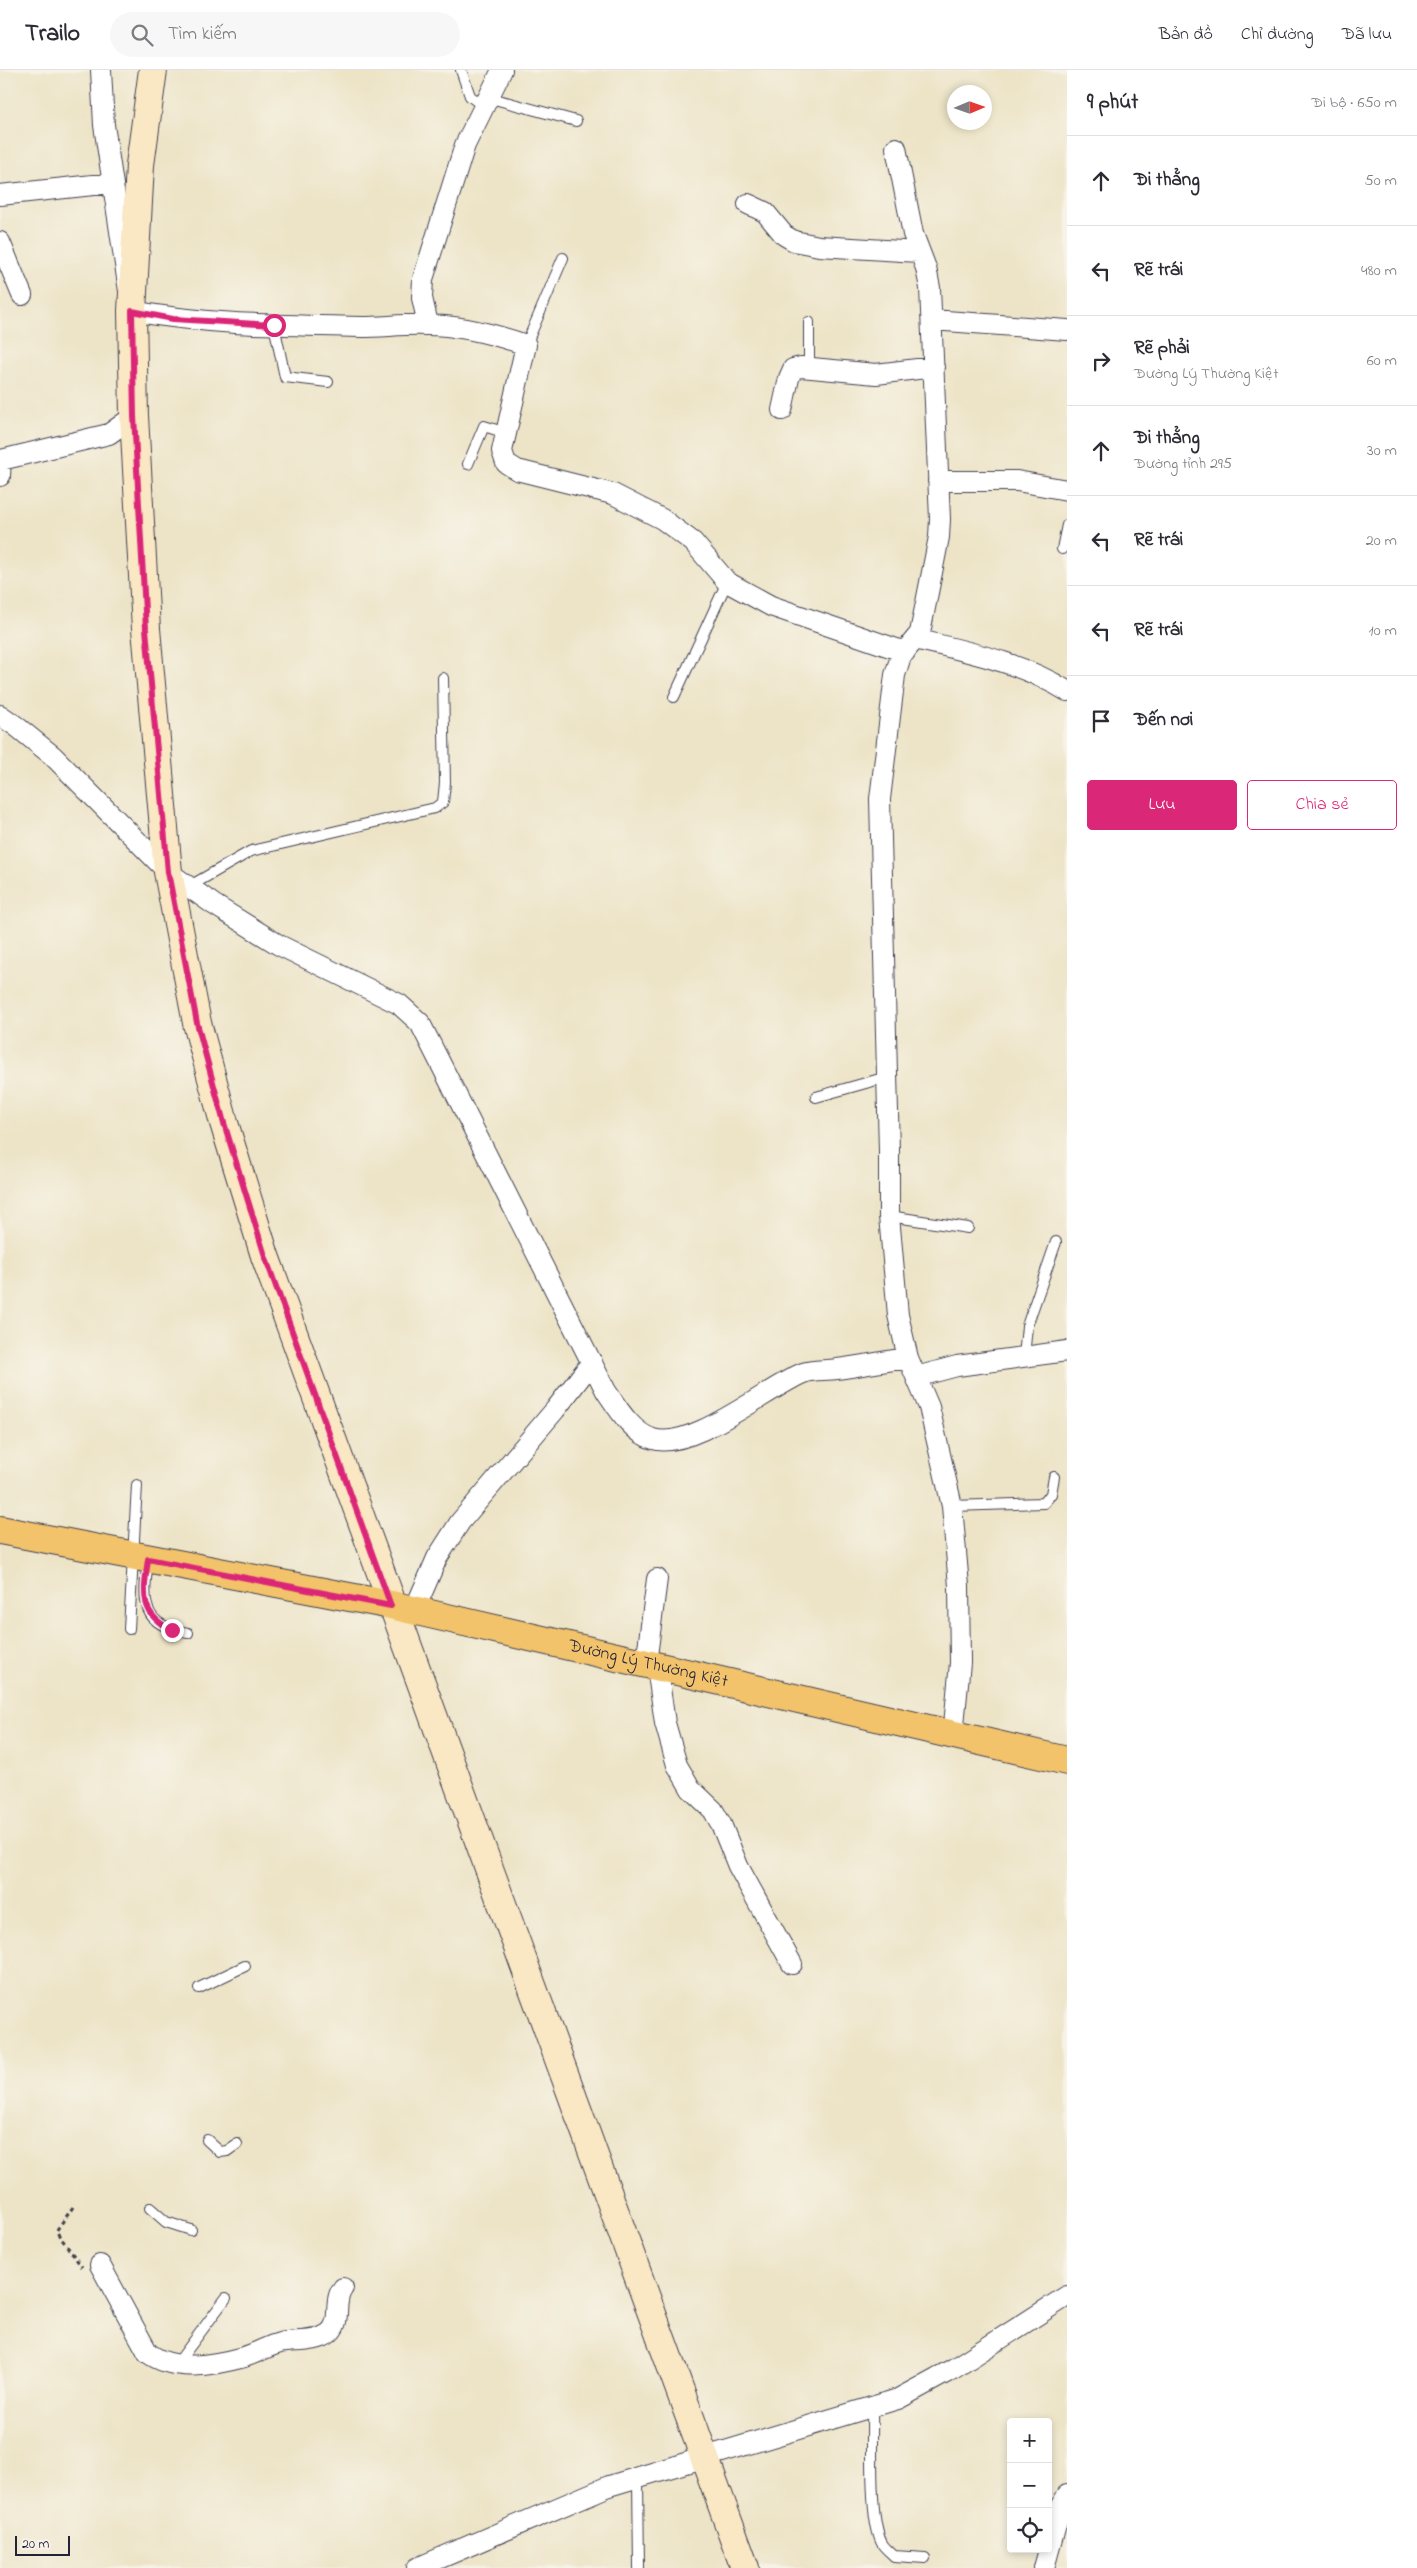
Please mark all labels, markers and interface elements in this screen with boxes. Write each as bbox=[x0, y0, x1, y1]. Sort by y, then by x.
search box bbox=[110, 12, 460, 57]
text: Trailo bbox=[25, 17, 80, 52]
icon: search bbox=[128, 21, 156, 49]
text: Tìm kiếm bbox=[168, 21, 237, 48]
text: Bản đồ bbox=[1159, 22, 1213, 48]
text: Chỉ đường bbox=[1241, 22, 1314, 48]
text: Đã lưu bbox=[1342, 22, 1392, 48]
north arrow bbox=[947, 85, 992, 130]
text: 9 phút bbox=[1087, 88, 1138, 118]
text: Đi bộ · 650 m bbox=[1311, 91, 1397, 115]
icon: ahead bbox=[1087, 167, 1115, 195]
text: Đi thẳng bbox=[1134, 167, 1200, 194]
text: 50 m bbox=[1365, 169, 1397, 193]
icon: left bbox=[1087, 257, 1115, 285]
text: Rẽ trái bbox=[1134, 257, 1183, 284]
text: 480 m bbox=[1361, 259, 1397, 283]
route start bbox=[263, 314, 286, 337]
text: Rẽ phải bbox=[1134, 335, 1190, 362]
icon: right bbox=[1087, 347, 1115, 375]
text: 60 m bbox=[1367, 349, 1397, 373]
text: Đường Lý Thường Kiệt bbox=[1134, 362, 1279, 386]
text: Đi thẳng bbox=[1134, 425, 1200, 452]
icon: ahead bbox=[1087, 437, 1115, 465]
text: 30 m bbox=[1367, 439, 1397, 463]
text: Đường tỉnh 295 bbox=[1134, 452, 1232, 476]
icon: left bbox=[1087, 527, 1115, 555]
text: Rẽ trái bbox=[1134, 527, 1183, 554]
text: 20 m bbox=[1366, 529, 1397, 553]
icon: left bbox=[1087, 617, 1115, 645]
text: Rẽ trái bbox=[1134, 617, 1183, 644]
text: 10 m bbox=[1369, 619, 1397, 643]
icon: arrive bbox=[1087, 707, 1115, 735]
text: Đến nơi bbox=[1134, 707, 1193, 734]
button: Lưu bbox=[1087, 780, 1237, 830]
button: Chia sẻ bbox=[1247, 780, 1397, 830]
route end bbox=[161, 1619, 184, 1642]
street label: Đường Lý Thường Kiệt bbox=[565, 1633, 730, 1695]
map controls bbox=[1007, 2418, 1052, 2553]
button: + bbox=[1007, 2418, 1052, 2463]
button: − bbox=[1007, 2463, 1052, 2508]
button: locate bbox=[1007, 2508, 1052, 2553]
scale bar bbox=[15, 2533, 70, 2556]
text: 20 m bbox=[22, 2534, 49, 2555]

